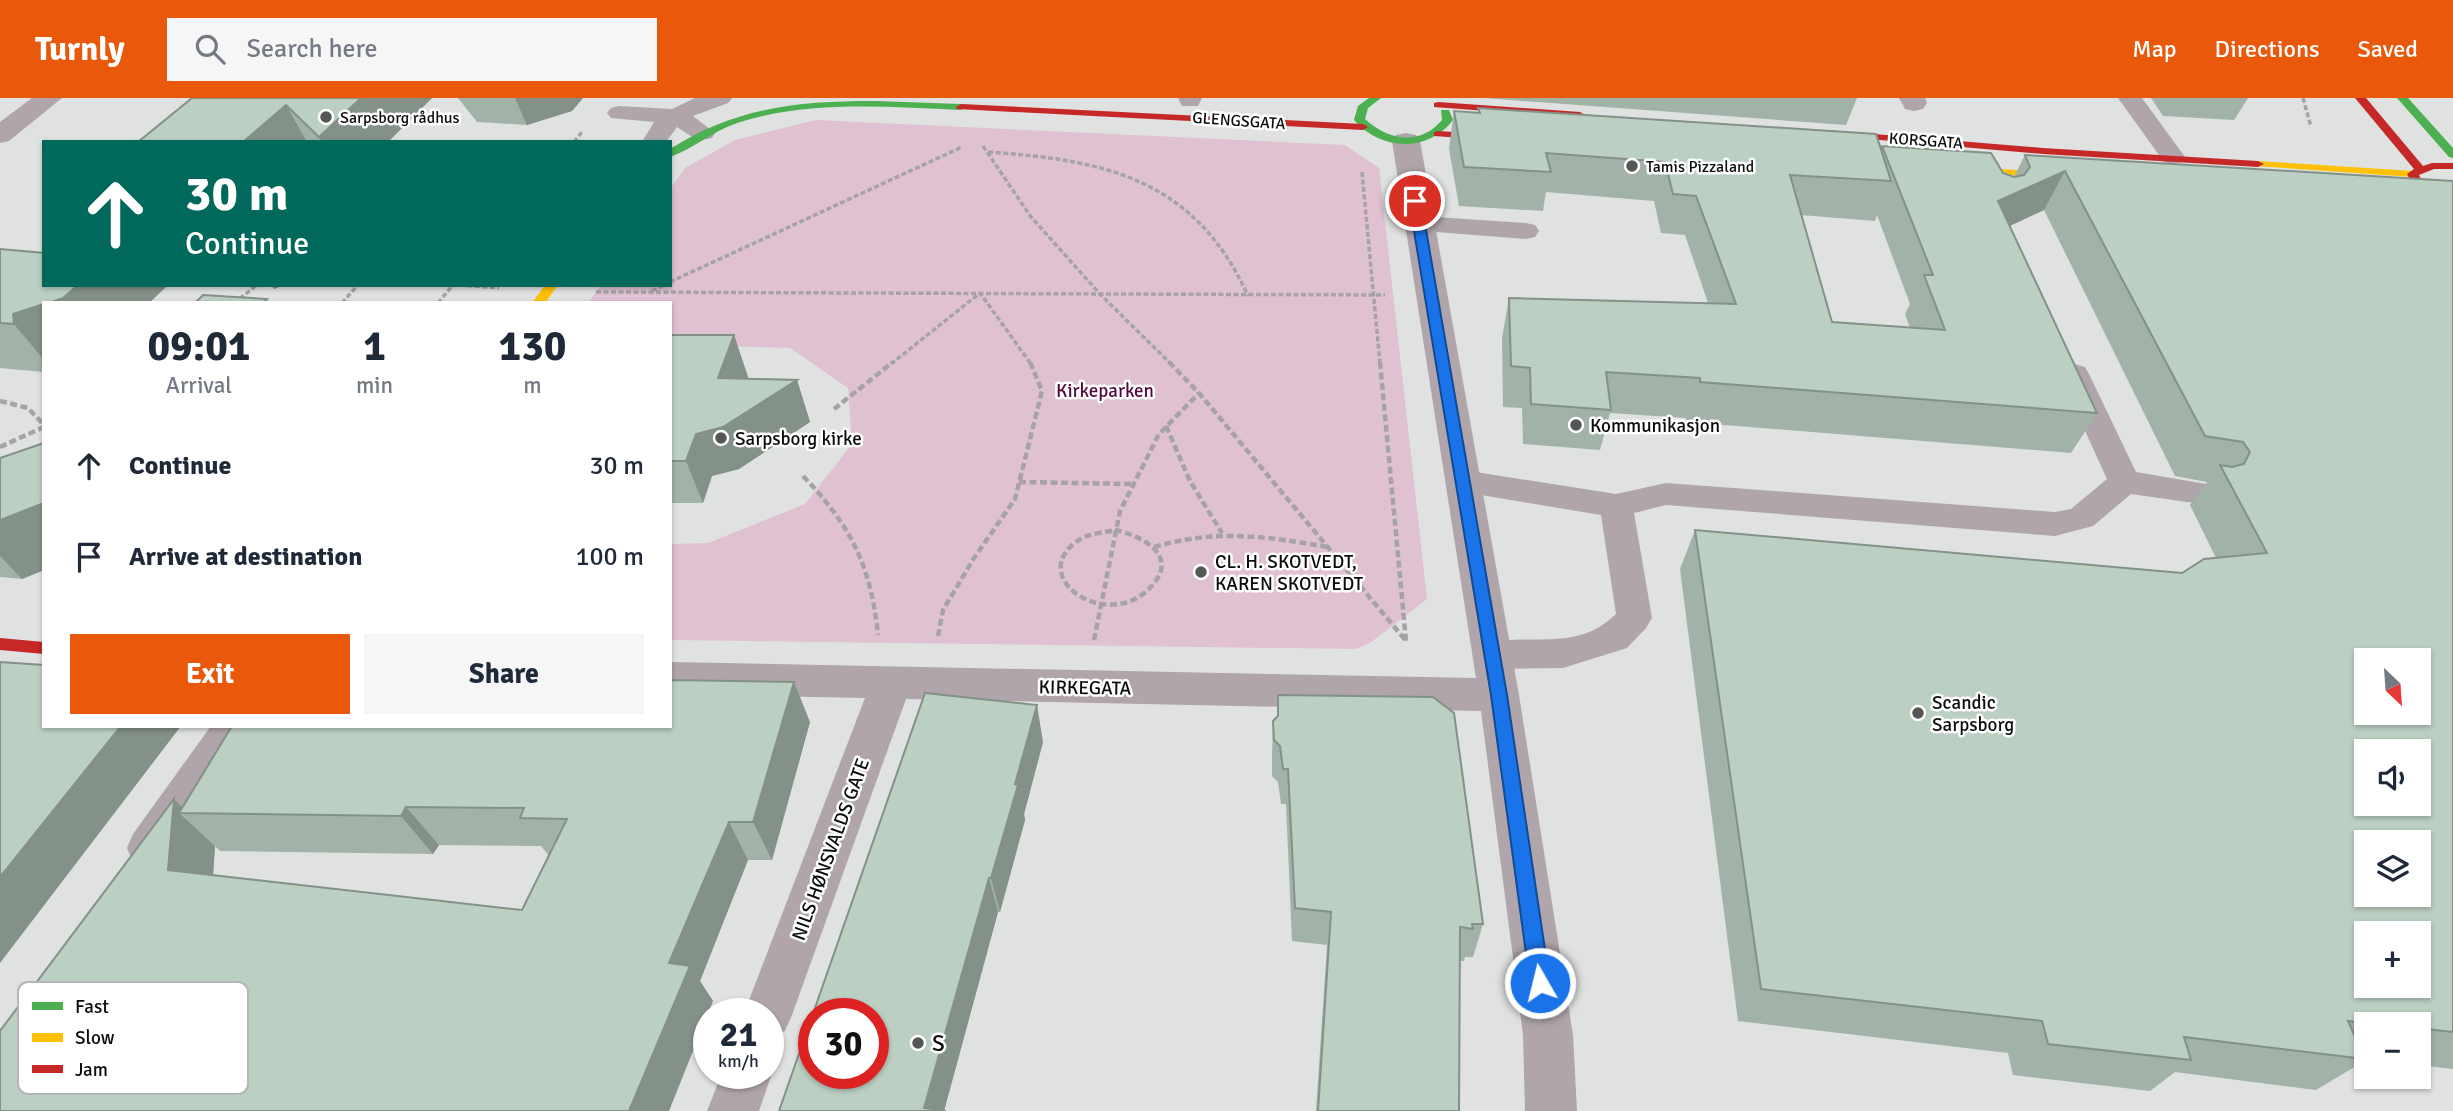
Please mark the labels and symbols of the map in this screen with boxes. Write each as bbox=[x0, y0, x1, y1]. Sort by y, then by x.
place label: Sarpsborg rådhus bbox=[340, 108, 460, 128]
street label: GLENGSGATA bbox=[1192, 108, 1286, 134]
marker: Sarpsborg rådhus bbox=[318, 109, 334, 125]
street label: KORSGATA bbox=[1888, 128, 1964, 154]
place label: Tamis Pizzaland bbox=[1646, 157, 1754, 177]
marker: Tamis Pizzaland bbox=[1624, 158, 1640, 174]
pin bbox=[1385, 171, 1445, 231]
park label: Kirkeparken bbox=[1056, 379, 1154, 403]
place label: Kommunikasjon bbox=[1590, 414, 1720, 438]
marker: Kommunikasjon bbox=[1568, 417, 1584, 433]
place label: Sarpsborg kirke bbox=[735, 427, 862, 451]
marker: Sarpsborg kirke bbox=[713, 430, 729, 446]
place label: CL. H. SKOTVEDT, KAREN SKOTVEDT bbox=[1215, 550, 1364, 596]
marker: CL. H. SKOTVEDT, KAREN SKOTVEDT bbox=[1193, 564, 1209, 580]
north arrow bbox=[2354, 648, 2431, 724]
street label: KIRKEGATA bbox=[1038, 675, 1132, 701]
place label: Scandic Sarpsborg bbox=[1932, 691, 2014, 737]
marker: Scandic Sarpsborg bbox=[1910, 705, 1926, 721]
street label: NILS HØNSVALDS GATE bbox=[787, 755, 875, 944]
position arrow bbox=[1503, 946, 1577, 1020]
legend bbox=[18, 982, 248, 1094]
text: Fast bbox=[75, 995, 109, 1019]
speed limit sign: 30 bbox=[798, 998, 889, 1089]
text: Slow bbox=[75, 1026, 115, 1050]
place label: S bbox=[932, 1029, 945, 1058]
marker: S bbox=[910, 1035, 926, 1051]
text: Jam bbox=[75, 1058, 108, 1082]

